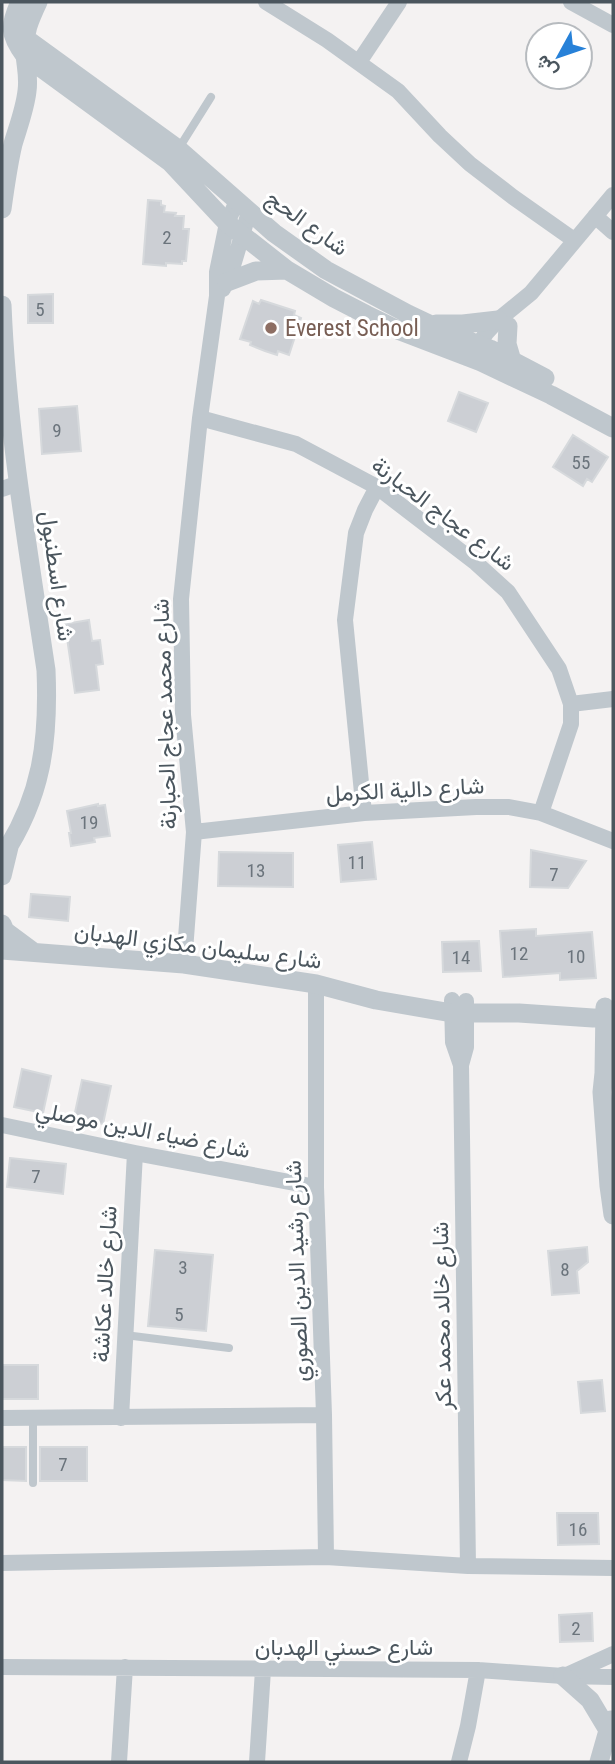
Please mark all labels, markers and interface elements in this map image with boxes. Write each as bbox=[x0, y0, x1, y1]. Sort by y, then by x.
north arrow bbox=[524, 21, 594, 91]
text: ش bbox=[530, 50, 563, 83]
street label: شارع الحج bbox=[259, 184, 353, 263]
house number: 2 bbox=[162, 226, 172, 249]
house number: 5 bbox=[35, 298, 45, 321]
place label: Everest School bbox=[285, 315, 419, 342]
marker: Everest School bbox=[263, 320, 279, 336]
house number: 9 bbox=[52, 419, 62, 442]
street label: شارع عجاج الحبارنة bbox=[365, 451, 520, 578]
house number: 55 bbox=[572, 451, 590, 474]
street label: شارع اسطنبول bbox=[33, 509, 79, 643]
street label: شارع محمد عجاج الحبارنة bbox=[147, 598, 185, 830]
street label: شارع دالية الكرمل bbox=[325, 772, 485, 810]
house number: 19 bbox=[80, 811, 98, 834]
house number: 11 bbox=[348, 851, 366, 874]
house number: 13 bbox=[247, 859, 265, 882]
house number: 7 bbox=[549, 863, 559, 886]
street label: شارع سليمان مكازي الهدبان bbox=[72, 917, 323, 980]
house number: 12 bbox=[510, 942, 528, 965]
house number: 10 bbox=[567, 945, 585, 968]
house number: 14 bbox=[452, 946, 470, 969]
street label: شارع ضياء الدين موصلي bbox=[33, 1096, 252, 1169]
street label: شارع رشيد الدين الصوري bbox=[280, 1160, 319, 1382]
house number: 7 bbox=[31, 1165, 41, 1188]
street label: شارع خالد عكاشة bbox=[87, 1205, 125, 1363]
street label: شارع خالد محمد عكر bbox=[427, 1222, 459, 1411]
house number: 3 bbox=[178, 1256, 188, 1279]
house number: 8 bbox=[560, 1258, 570, 1281]
house number: 5 bbox=[174, 1303, 184, 1326]
house number: 7 bbox=[58, 1453, 68, 1476]
house number: 16 bbox=[569, 1518, 587, 1541]
house number: 2 bbox=[571, 1617, 581, 1640]
street label: شارع حسني الهدبان bbox=[255, 1634, 433, 1666]

